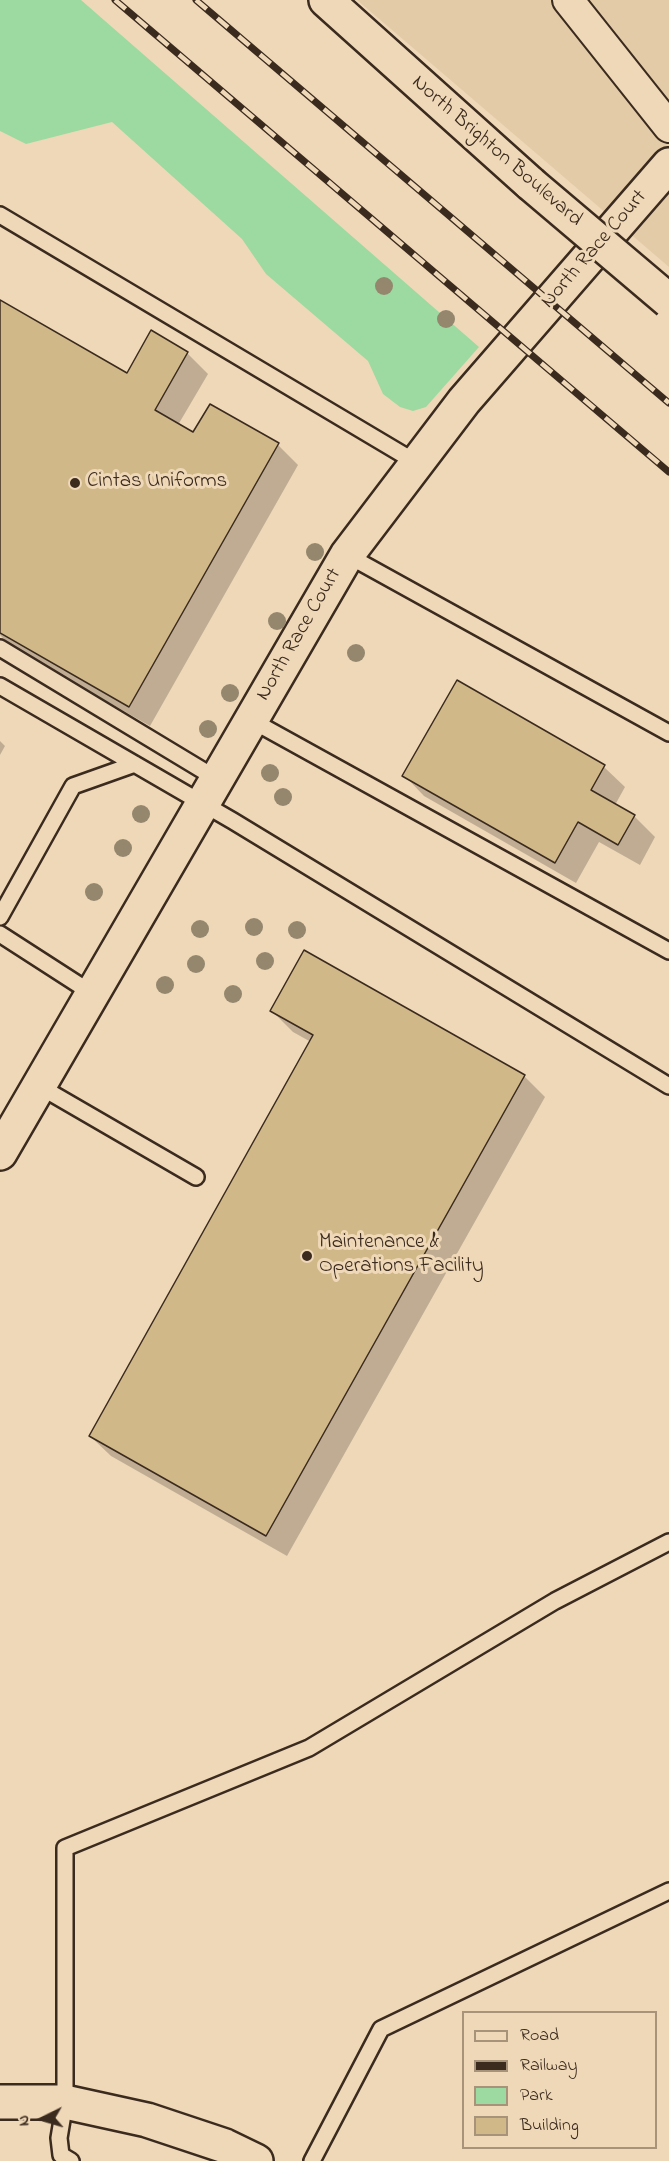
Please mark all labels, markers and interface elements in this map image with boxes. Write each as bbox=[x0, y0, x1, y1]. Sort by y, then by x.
street label: North Brighton Boulevard bbox=[405, 71, 587, 233]
street label: North Race Court bbox=[537, 186, 653, 314]
place label: Cintas Uniforms bbox=[87, 470, 227, 496]
marker: Cintas Uniforms bbox=[68, 476, 82, 490]
street label: North Race Court bbox=[252, 564, 348, 706]
place label: Maintenance & Operations Facility bbox=[319, 1231, 484, 1281]
marker: Maintenance & Operations Facility bbox=[300, 1249, 314, 1263]
legend bbox=[462, 2011, 657, 2149]
text: Road bbox=[520, 2023, 559, 2049]
text: Railway bbox=[520, 2053, 577, 2079]
text: Park bbox=[520, 2083, 553, 2109]
north arrow bbox=[12, 2089, 72, 2149]
text: Building bbox=[520, 2113, 579, 2139]
text: N bbox=[12, 2114, 36, 2127]

